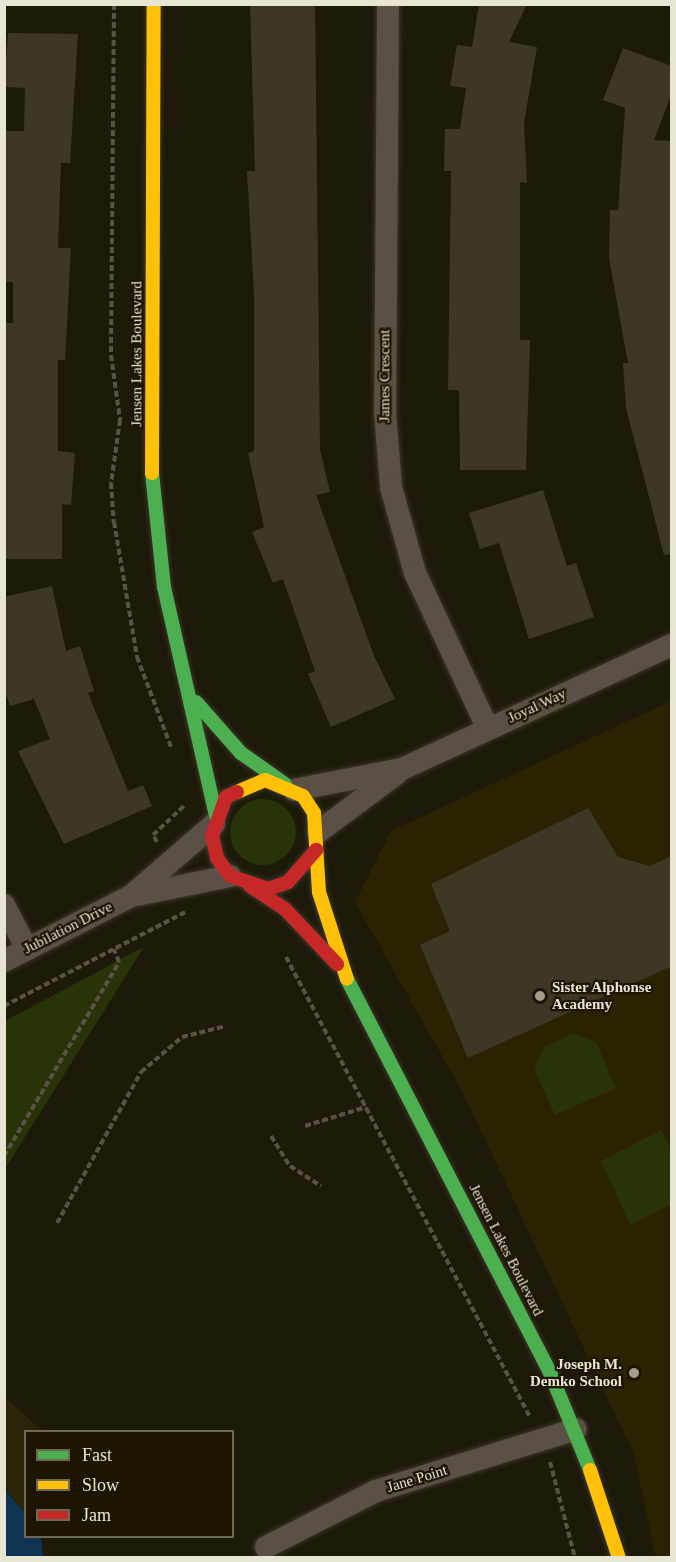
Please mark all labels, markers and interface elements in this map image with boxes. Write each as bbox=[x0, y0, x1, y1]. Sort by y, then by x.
street label: Jensen Lakes Boulevard bbox=[128, 281, 146, 427]
street label: James Crescent bbox=[376, 330, 394, 422]
street label: Joyal Way bbox=[505, 685, 569, 727]
street label: Jubilation Drive bbox=[21, 898, 115, 958]
place label: Sister Alphonse Academy bbox=[552, 978, 652, 1013]
marker: Sister Alphonse Academy bbox=[533, 989, 547, 1003]
street label: Jensen Lakes Boulevard bbox=[465, 1181, 547, 1319]
place label: Joseph M. Demko School bbox=[530, 1355, 622, 1390]
marker: Joseph M. Demko School bbox=[627, 1366, 641, 1380]
legend bbox=[24, 1430, 234, 1538]
text: Fast bbox=[82, 1445, 112, 1465]
street label: Jane Point bbox=[385, 1461, 449, 1497]
text: Slow bbox=[82, 1475, 119, 1495]
text: Jam bbox=[82, 1505, 111, 1525]

